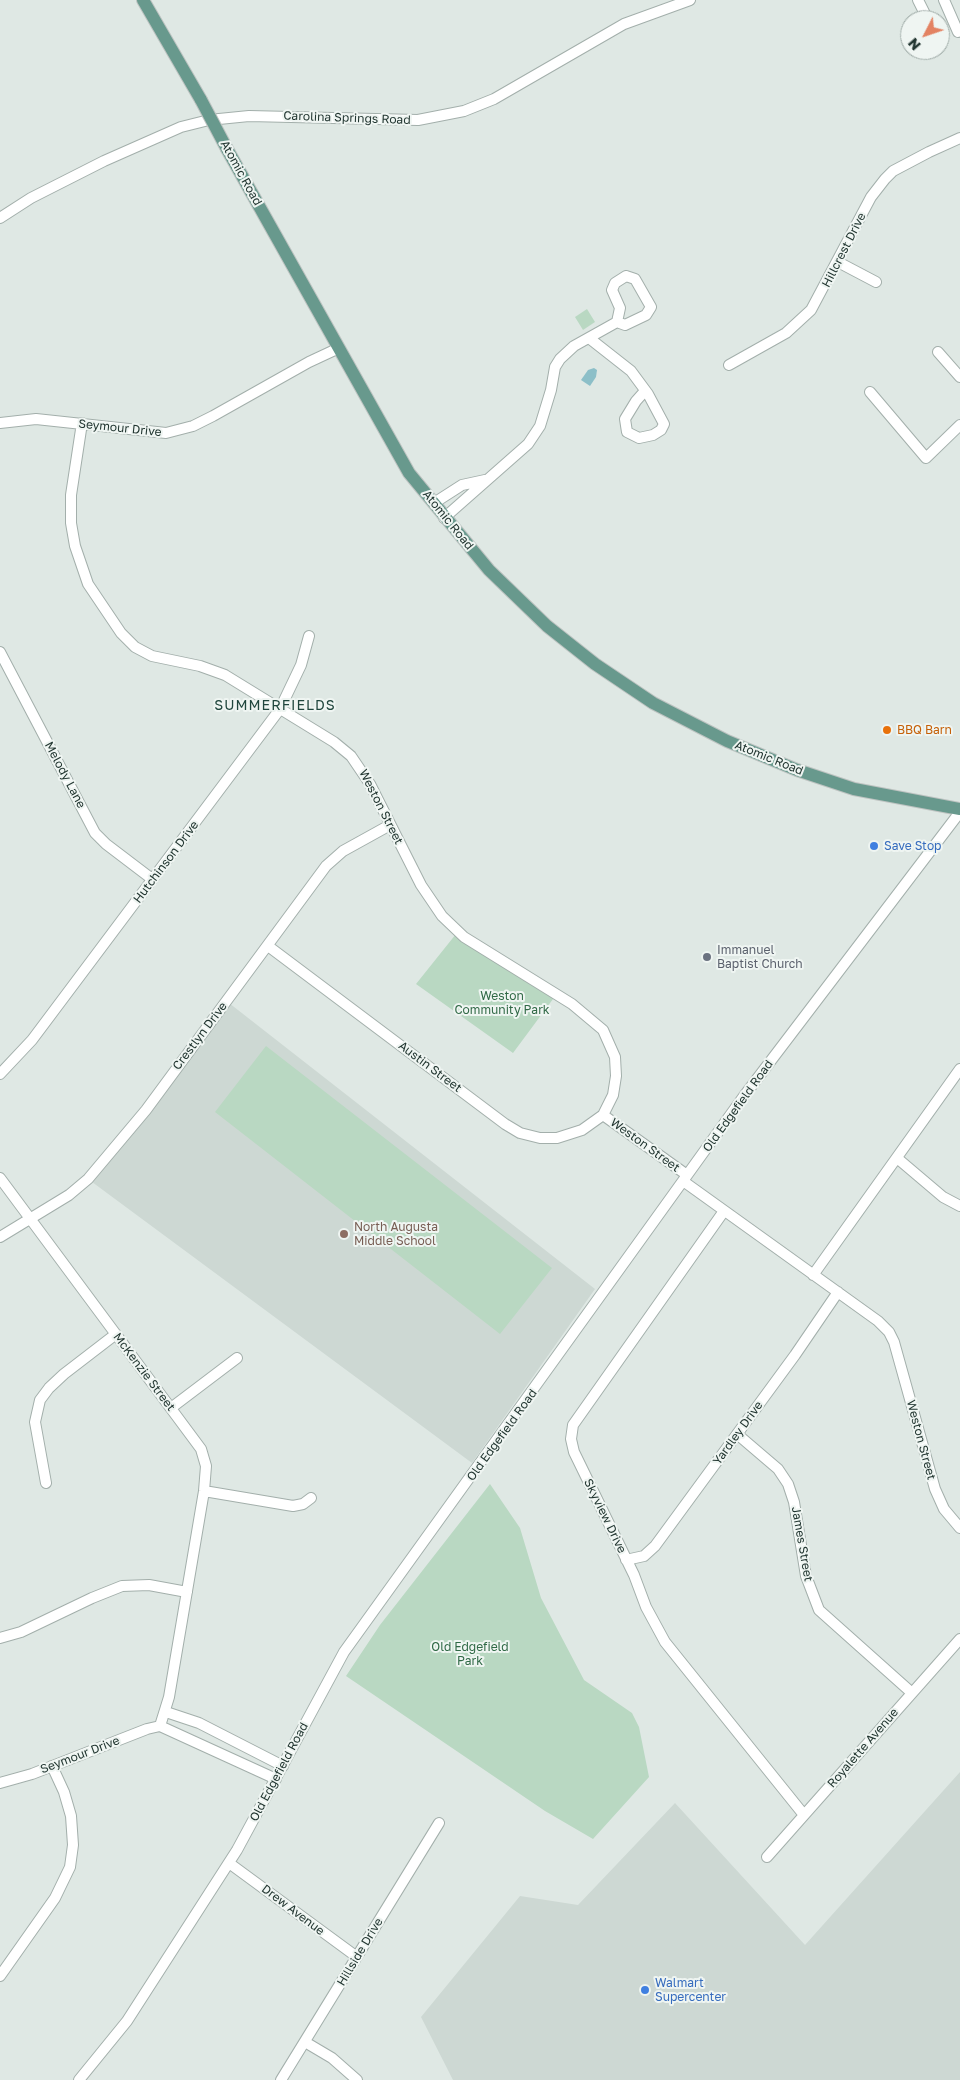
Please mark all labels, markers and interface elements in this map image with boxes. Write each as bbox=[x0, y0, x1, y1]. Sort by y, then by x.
north arrow bbox=[900, 10, 950, 60]
text: N bbox=[904, 35, 924, 54]
street label: Carolina Springs Road bbox=[283, 109, 411, 127]
street label: Atomic Road bbox=[217, 138, 265, 208]
street label: Hillcrest Drive bbox=[819, 210, 869, 290]
street label: Seymour Drive bbox=[78, 416, 162, 440]
street label: Atomic Road bbox=[420, 487, 476, 553]
district label: SUMMERFIELDS bbox=[213, 698, 337, 714]
place label: BBQ Barn bbox=[897, 723, 952, 737]
marker: BBQ Barn bbox=[881, 724, 893, 736]
street label: Atomic Road bbox=[733, 738, 805, 778]
street label: Melody Lane bbox=[41, 739, 89, 811]
street label: Weston Street bbox=[356, 767, 406, 847]
street label: Hutchinson Drive bbox=[130, 818, 202, 906]
place label: Save Stop bbox=[884, 839, 941, 853]
marker: Save Stop bbox=[868, 840, 880, 852]
place label: Immanuel Baptist Church bbox=[717, 943, 803, 971]
marker: Immanuel Baptist Church bbox=[701, 951, 713, 963]
park label: Weston Community Park bbox=[454, 989, 550, 1017]
street label: Crestlyn Drive bbox=[170, 999, 230, 1073]
street label: Austin Street bbox=[396, 1039, 464, 1095]
street label: Old Edgefield Road bbox=[700, 1057, 776, 1155]
street label: Weston Street bbox=[607, 1115, 683, 1175]
place label: North Augusta Middle School bbox=[354, 1220, 438, 1248]
marker: North Augusta Middle School bbox=[338, 1228, 350, 1240]
street label: McKenzie Street bbox=[110, 1330, 178, 1414]
street label: Old Edgefield Road bbox=[464, 1386, 540, 1484]
street label: Yardley Drive bbox=[710, 1398, 766, 1468]
street label: Weston Street bbox=[903, 1398, 939, 1482]
street label: Skyview Drive bbox=[581, 1476, 629, 1556]
street label: James Street bbox=[788, 1505, 816, 1583]
park label: Old Edgefield Park bbox=[431, 1640, 509, 1668]
street label: Royalette Avenue bbox=[825, 1705, 901, 1791]
street label: Old Edgefield Road bbox=[247, 1720, 311, 1824]
street label: Seymour Drive bbox=[38, 1733, 122, 1777]
street label: Drew Avenue bbox=[259, 1882, 327, 1938]
street label: Hillside Drive bbox=[334, 1915, 386, 1989]
place label: Walmart Supercenter bbox=[655, 1976, 726, 2004]
marker: Walmart Supercenter bbox=[639, 1984, 651, 1996]

